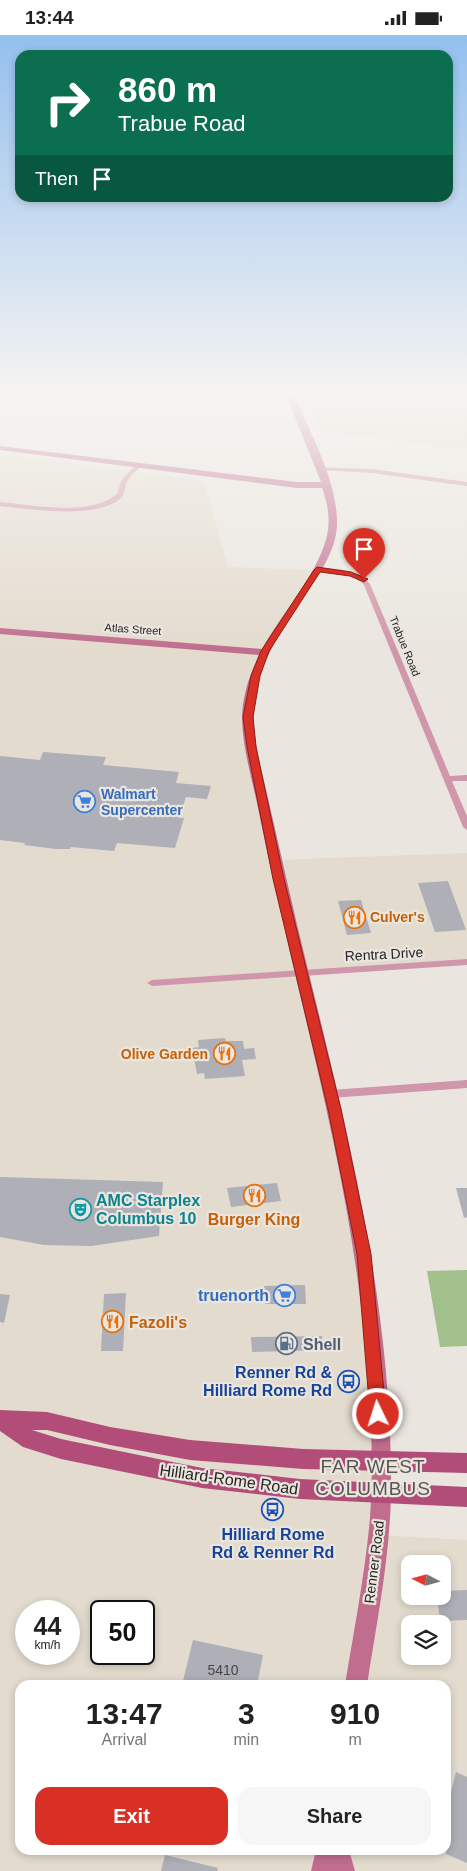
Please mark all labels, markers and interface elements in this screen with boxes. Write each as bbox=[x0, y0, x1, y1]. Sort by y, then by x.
text: 13:44 bbox=[25, 7, 74, 28]
icon: right bbox=[35, 70, 100, 135]
text: 860 m bbox=[118, 70, 217, 109]
text: Trabue Road bbox=[118, 111, 246, 136]
icon: arrive bbox=[88, 165, 116, 193]
text: Then bbox=[35, 168, 78, 189]
pin bbox=[343, 528, 385, 579]
icon: arrive bbox=[350, 535, 378, 563]
street label: Trabue Road bbox=[387, 614, 423, 678]
street label: Atlas Street bbox=[104, 621, 162, 637]
place label: Walmart Supercenter bbox=[101, 786, 183, 818]
supermarket icon: Walmart Supercenter bbox=[73, 790, 97, 814]
restaurant icon: Culver's bbox=[342, 905, 366, 929]
place label: Culver's bbox=[370, 909, 425, 925]
street label: Rentra Drive bbox=[344, 944, 424, 964]
restaurant icon: Olive Garden bbox=[212, 1042, 236, 1066]
place label: Olive Garden bbox=[121, 1046, 208, 1062]
restaurant icon: Burger King bbox=[242, 1183, 266, 1207]
place label: AMC Starplex Columbus 10 bbox=[96, 1192, 200, 1227]
theatre icon: AMC Starplex Columbus 10 bbox=[68, 1197, 92, 1221]
place label: Burger King bbox=[208, 1211, 300, 1228]
supermarket icon: truenorth bbox=[273, 1283, 297, 1307]
place label: truenorth bbox=[198, 1287, 269, 1304]
restaurant icon: Fazoli's bbox=[101, 1310, 125, 1334]
place label: Fazoli's bbox=[129, 1314, 187, 1331]
fuel station icon: Shell bbox=[275, 1332, 299, 1356]
place label: Shell bbox=[303, 1336, 341, 1353]
place label: Renner Rd & Hilliard Rome Rd bbox=[203, 1364, 332, 1399]
bus stop icon: Renner Rd & Hilliard Rome Rd bbox=[336, 1369, 360, 1393]
position arrow bbox=[351, 1387, 403, 1439]
district label: FAR WEST COLUMBUS bbox=[315, 1456, 431, 1499]
street label: Hilliard-Rome Road bbox=[159, 1461, 299, 1498]
bus stop icon: Hilliard Rome Rd & Renner Rd bbox=[261, 1498, 285, 1522]
street label: Renner Road bbox=[361, 1520, 387, 1604]
place label: Hilliard Rome Rd & Renner Rd bbox=[212, 1526, 334, 1561]
north arrow bbox=[401, 1555, 451, 1605]
map controls bbox=[401, 1555, 451, 1665]
speed limit sign: 50 bbox=[90, 1600, 155, 1665]
text: 44 bbox=[34, 1612, 61, 1640]
button: layers bbox=[401, 1615, 451, 1665]
text: km/h bbox=[34, 1638, 61, 1652]
house number: 5410 bbox=[207, 1662, 239, 1678]
text: 13:47 bbox=[86, 1697, 163, 1730]
text: 3 bbox=[238, 1697, 255, 1730]
text: 910 bbox=[330, 1697, 380, 1730]
text: Arrival bbox=[102, 1731, 147, 1748]
text: min bbox=[233, 1731, 259, 1748]
text: m bbox=[348, 1731, 362, 1748]
button: Exit bbox=[35, 1787, 228, 1845]
button: Share bbox=[238, 1787, 431, 1845]

